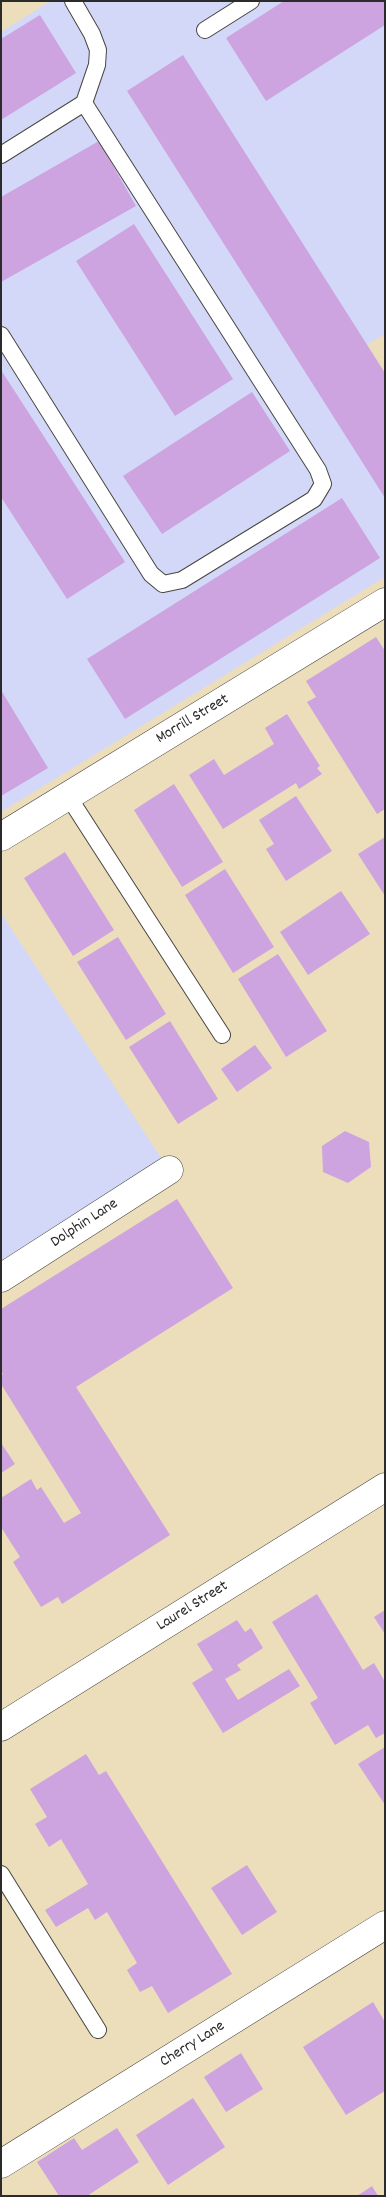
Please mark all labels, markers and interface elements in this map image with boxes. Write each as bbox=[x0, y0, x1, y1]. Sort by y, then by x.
street label: Morrill Street bbox=[153, 691, 233, 749]
street label: Dolphin Lane bbox=[48, 1195, 122, 1253]
street label: Laurel Street bbox=[154, 1578, 232, 1636]
street label: Cherry Lane bbox=[157, 2018, 229, 2072]

